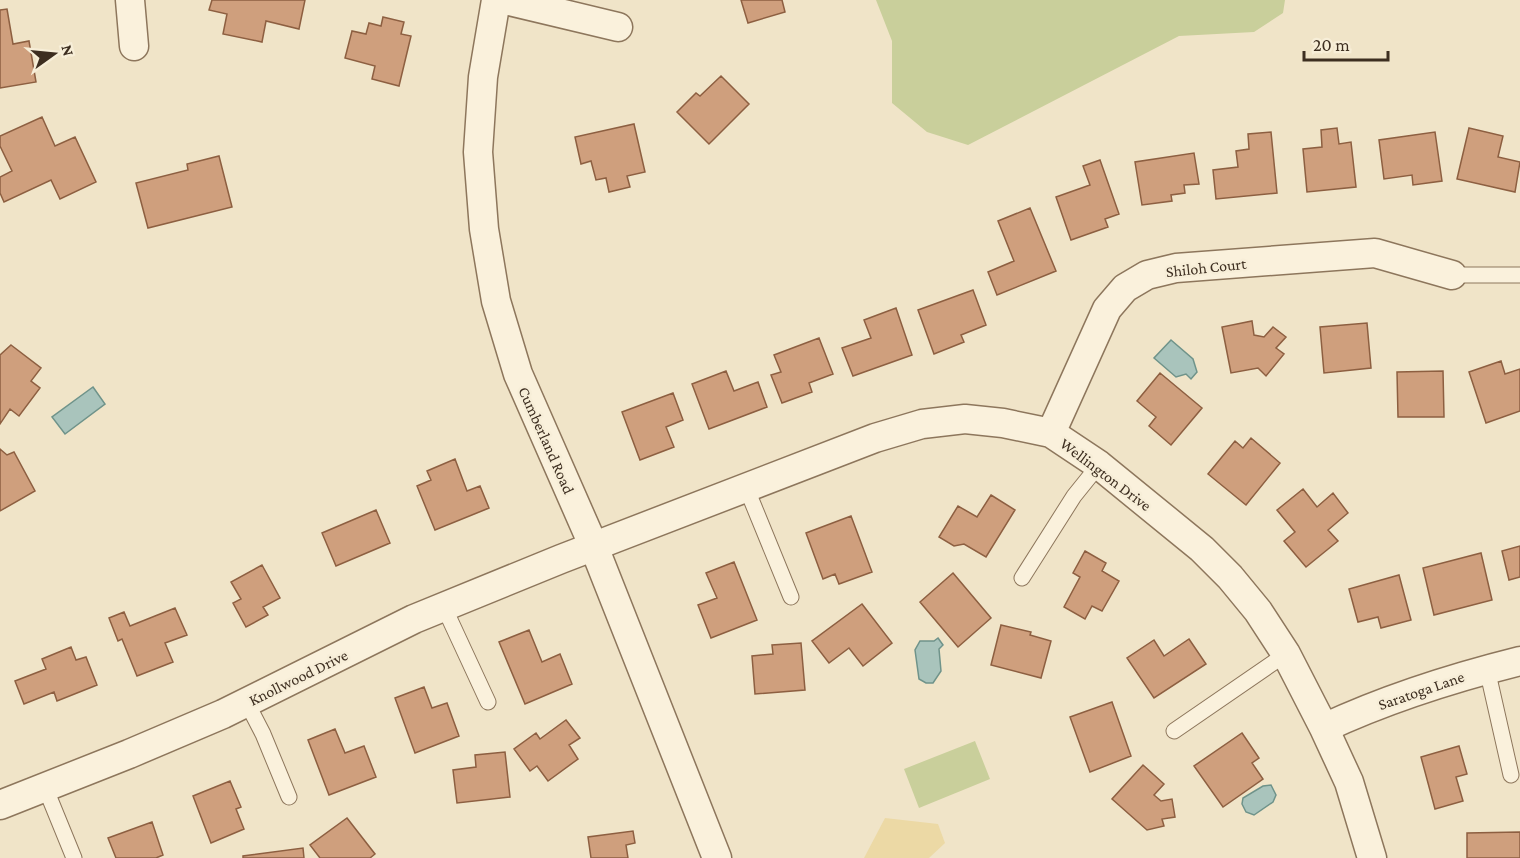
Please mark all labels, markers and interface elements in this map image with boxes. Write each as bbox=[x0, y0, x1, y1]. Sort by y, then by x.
north arrow bbox=[24, 24, 84, 84]
scale bar bbox=[1304, 24, 1388, 62]
text: 20 m bbox=[1313, 35, 1350, 55]
text: N bbox=[58, 43, 78, 58]
street label: Shiloh Court bbox=[1165, 255, 1248, 280]
street label: Cumberland Road bbox=[515, 384, 578, 497]
street label: Wellington Drive bbox=[1056, 435, 1155, 515]
street label: Knollwood Drive bbox=[246, 646, 350, 709]
street label: Saratoga Lane bbox=[1376, 668, 1467, 714]

